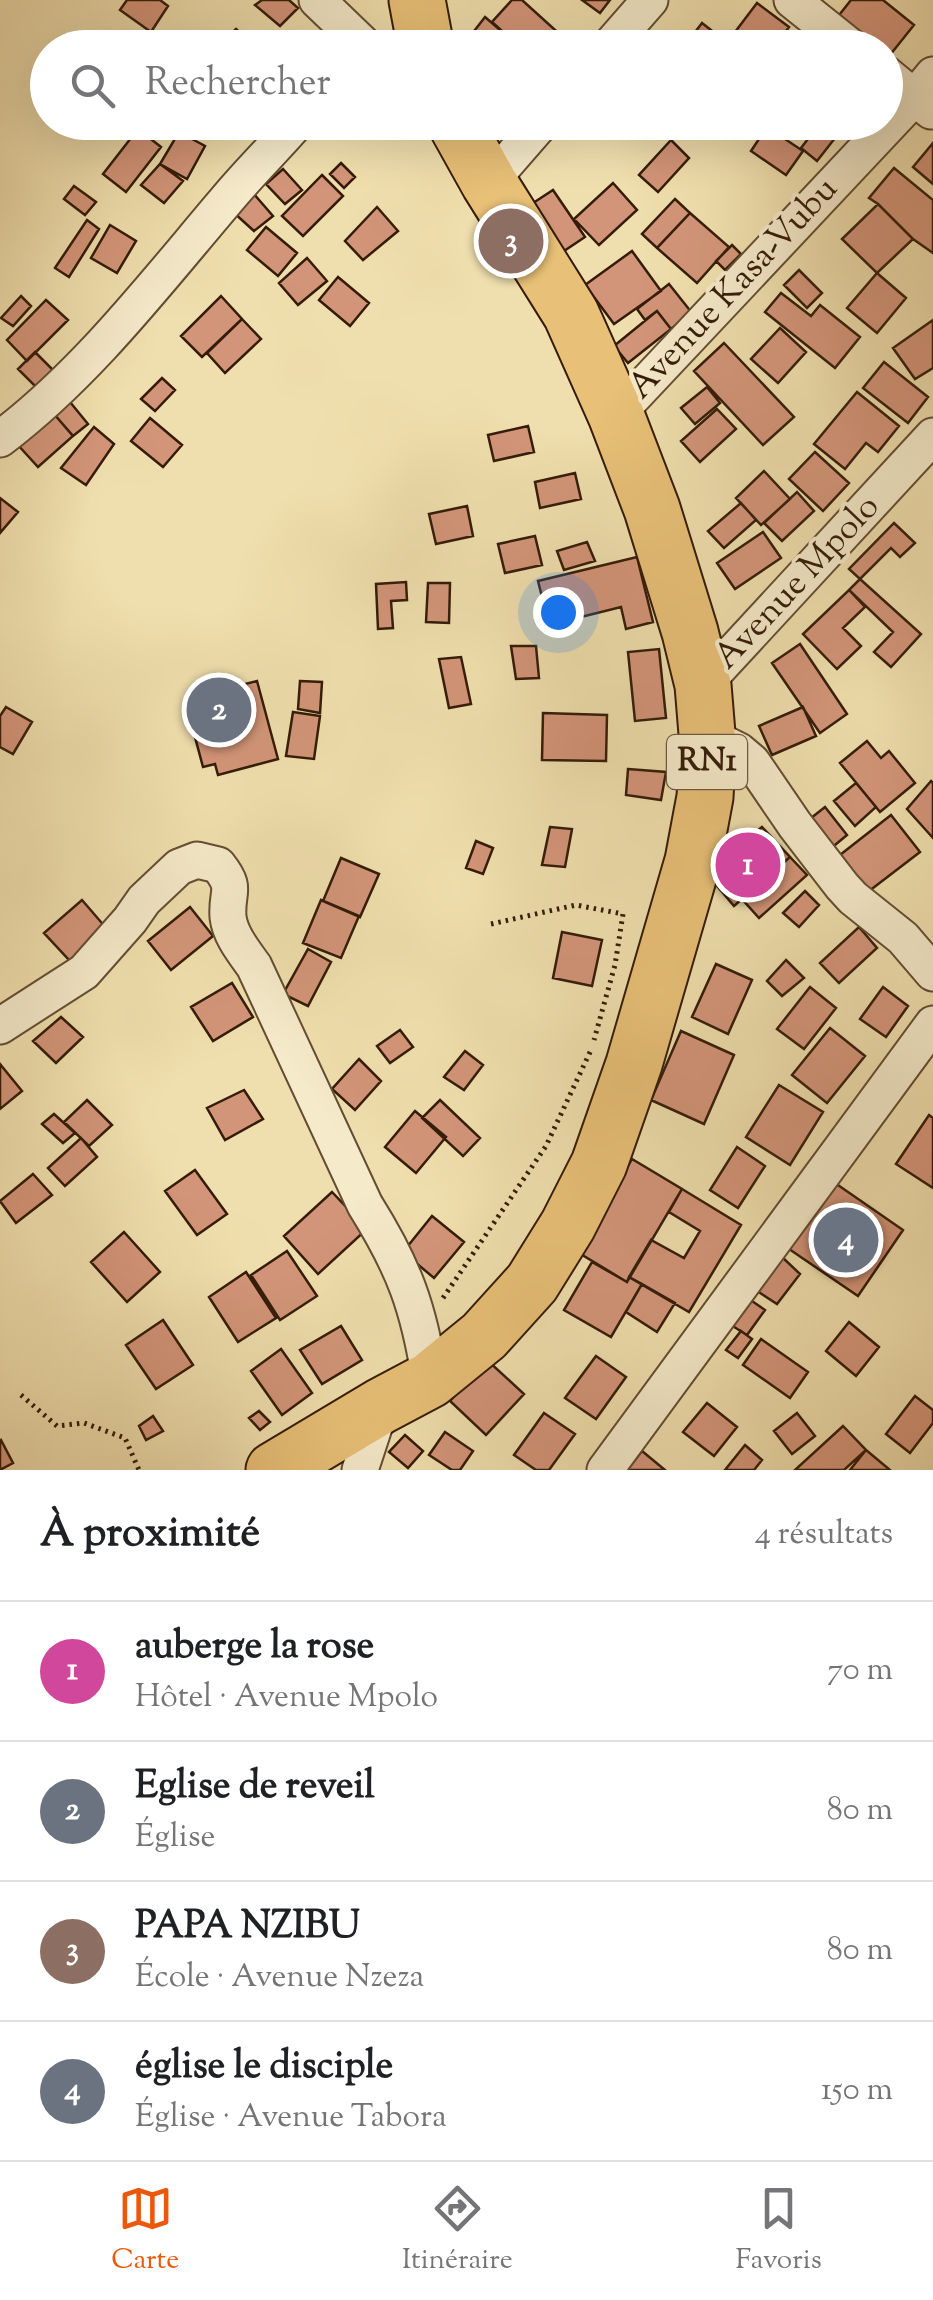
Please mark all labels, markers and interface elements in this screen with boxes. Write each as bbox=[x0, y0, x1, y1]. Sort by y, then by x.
search box bbox=[30, 30, 903, 140]
icon: search bbox=[65, 58, 120, 113]
text: Rechercher bbox=[145, 58, 331, 112]
street label: Avenue Kasa-Vubu bbox=[617, 166, 851, 412]
pin: 3 bbox=[478, 204, 544, 278]
street label: Avenue Mpolo bbox=[703, 484, 893, 682]
your location bbox=[533, 587, 584, 638]
pin: 2 bbox=[186, 672, 252, 748]
road number: RN1 bbox=[667, 735, 747, 789]
pin: 1 bbox=[716, 828, 780, 902]
pin: 4 bbox=[814, 1202, 878, 1278]
text: À proximité bbox=[40, 1505, 260, 1565]
text: 4 résultats bbox=[755, 1512, 893, 1558]
text: auberge la rose bbox=[135, 1621, 374, 1675]
text: 1 bbox=[67, 1648, 78, 1694]
text: 70 m bbox=[827, 1648, 893, 1694]
text: Hôtel · Avenue Mpolo bbox=[135, 1675, 438, 1721]
text: Eglise de reveil bbox=[135, 1761, 375, 1815]
text: 2 bbox=[65, 1788, 80, 1834]
text: 80 m bbox=[827, 1788, 893, 1834]
text: Église bbox=[135, 1815, 215, 1861]
text: PAPA NZIBU bbox=[135, 1901, 360, 1955]
text: 3 bbox=[66, 1928, 79, 1974]
text: 80 m bbox=[827, 1928, 893, 1974]
text: École · Avenue Nzeza bbox=[135, 1955, 424, 2001]
text: église le disciple bbox=[135, 2041, 393, 2095]
text: 4 bbox=[64, 2068, 81, 2114]
text: 150 m bbox=[821, 2068, 893, 2114]
text: Église · Avenue Tabora bbox=[135, 2095, 447, 2141]
tab: Carte bbox=[111, 2181, 179, 2281]
tab: Itinéraire bbox=[402, 2181, 513, 2281]
tab: Favoris bbox=[735, 2181, 822, 2281]

